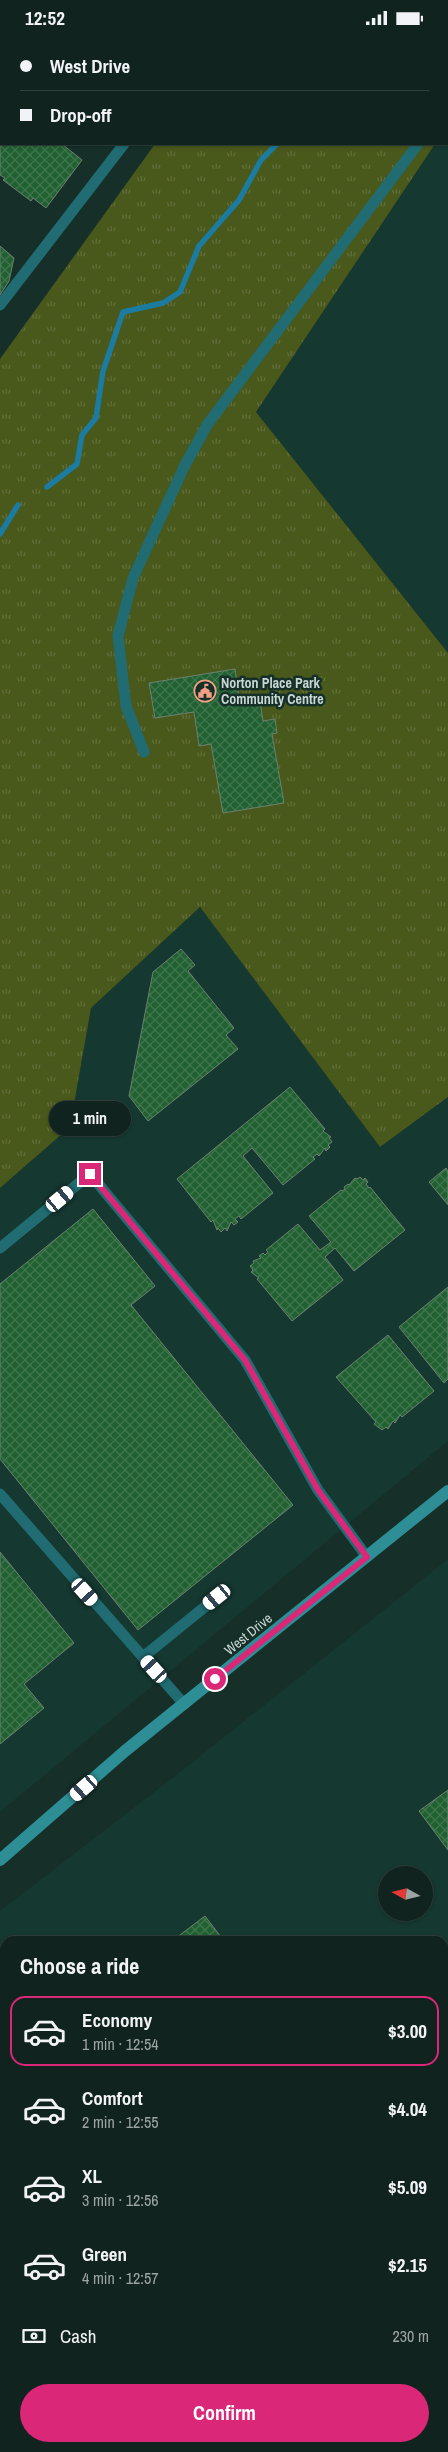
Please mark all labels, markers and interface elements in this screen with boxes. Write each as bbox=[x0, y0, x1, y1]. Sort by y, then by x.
text: 12:52 bbox=[25, 5, 65, 31]
text: West Drive bbox=[50, 53, 130, 79]
text: Drop-off bbox=[50, 102, 111, 128]
place label: Norton Place Park Community Centre bbox=[221, 674, 324, 708]
public building icon: Norton Place Park Community Centre bbox=[193, 679, 217, 703]
callout: 1 min bbox=[49, 1101, 131, 1137]
text: 1 min bbox=[73, 1107, 107, 1129]
route end bbox=[79, 1163, 101, 1185]
car bbox=[43, 1184, 76, 1214]
car bbox=[69, 1576, 100, 1608]
car bbox=[200, 1582, 233, 1612]
street label: West Drive bbox=[220, 1609, 276, 1659]
car bbox=[138, 1653, 169, 1685]
route start bbox=[204, 1668, 226, 1690]
car bbox=[67, 1772, 100, 1804]
north arrow bbox=[378, 1866, 432, 1921]
map controls bbox=[378, 1866, 433, 1921]
text: Choose a ride bbox=[20, 1951, 139, 1981]
text: Economy bbox=[82, 2007, 152, 2033]
icon: car bbox=[22, 2009, 67, 2054]
text: $3.00 bbox=[388, 2018, 427, 2044]
text: 1 min · 12:54 bbox=[82, 2033, 159, 2055]
text: Comfort bbox=[82, 2085, 143, 2111]
icon: car bbox=[22, 2087, 67, 2132]
text: $4.04 bbox=[388, 2096, 427, 2122]
text: 2 min · 12:55 bbox=[82, 2111, 159, 2133]
text: XL bbox=[82, 2163, 102, 2189]
icon: car bbox=[22, 2165, 67, 2210]
text: $5.09 bbox=[388, 2174, 427, 2200]
text: 3 min · 12:56 bbox=[82, 2189, 159, 2211]
text: Green bbox=[82, 2241, 127, 2267]
icon: car bbox=[22, 2243, 67, 2288]
text: $2.15 bbox=[388, 2252, 427, 2278]
text: 4 min · 12:57 bbox=[82, 2267, 159, 2289]
icon: cash bbox=[20, 2322, 48, 2350]
text: Cash bbox=[60, 2323, 96, 2349]
text: 230 m bbox=[393, 2325, 429, 2347]
button: Confirm bbox=[20, 2384, 429, 2442]

